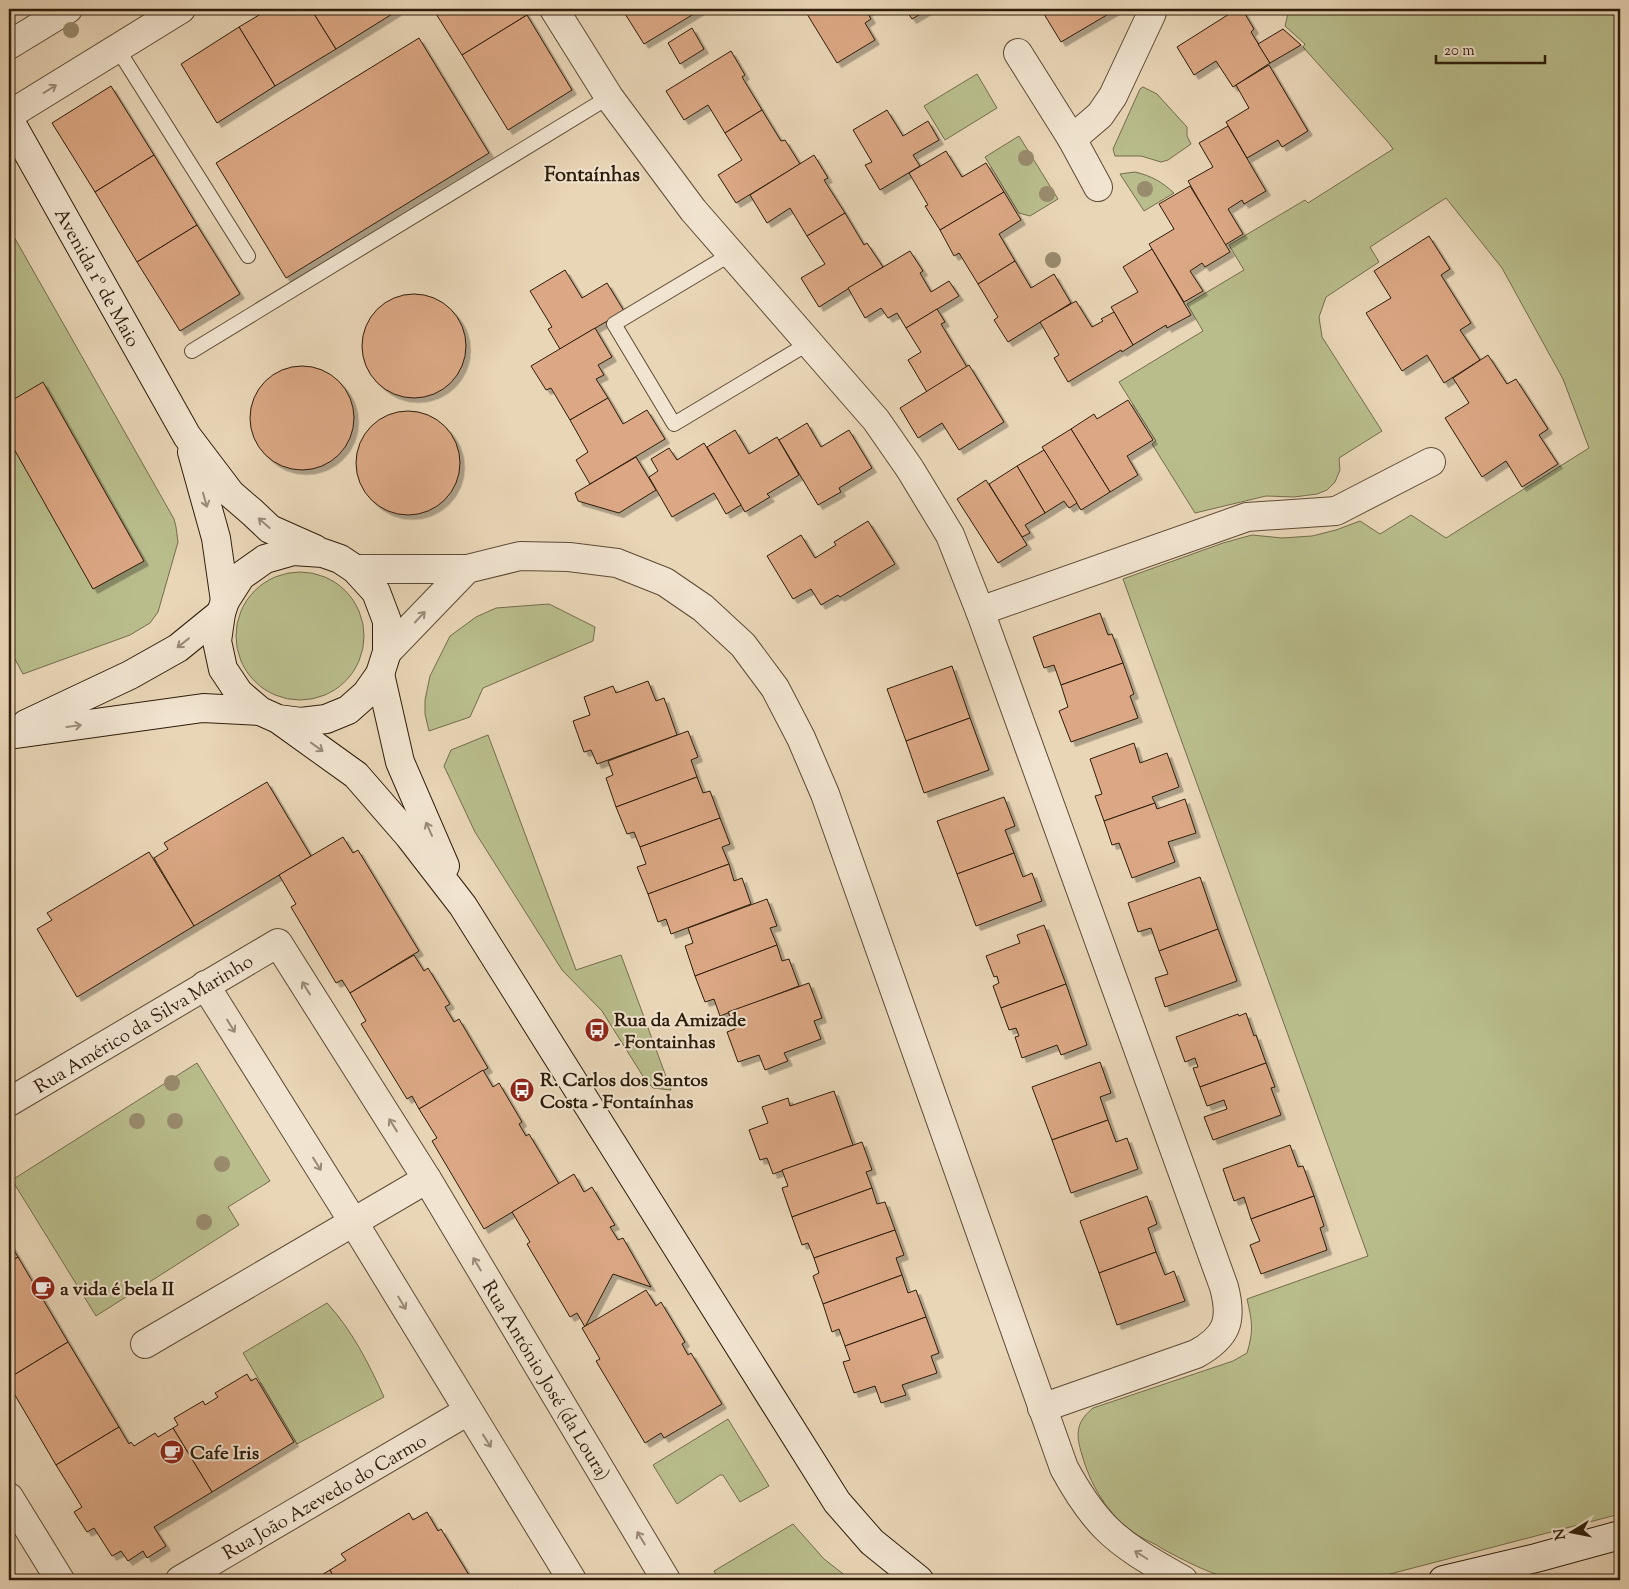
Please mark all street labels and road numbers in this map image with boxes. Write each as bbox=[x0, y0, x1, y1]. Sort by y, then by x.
street label: Avenida 1º de Maio bbox=[46, 204, 145, 353]
street label: Rua Américo da Silva Marinho bbox=[30, 949, 259, 1101]
street label: Rua António José (da Loura) bbox=[474, 1276, 615, 1487]
street label: Rua João Azevedo do Carmo bbox=[218, 1429, 432, 1568]

